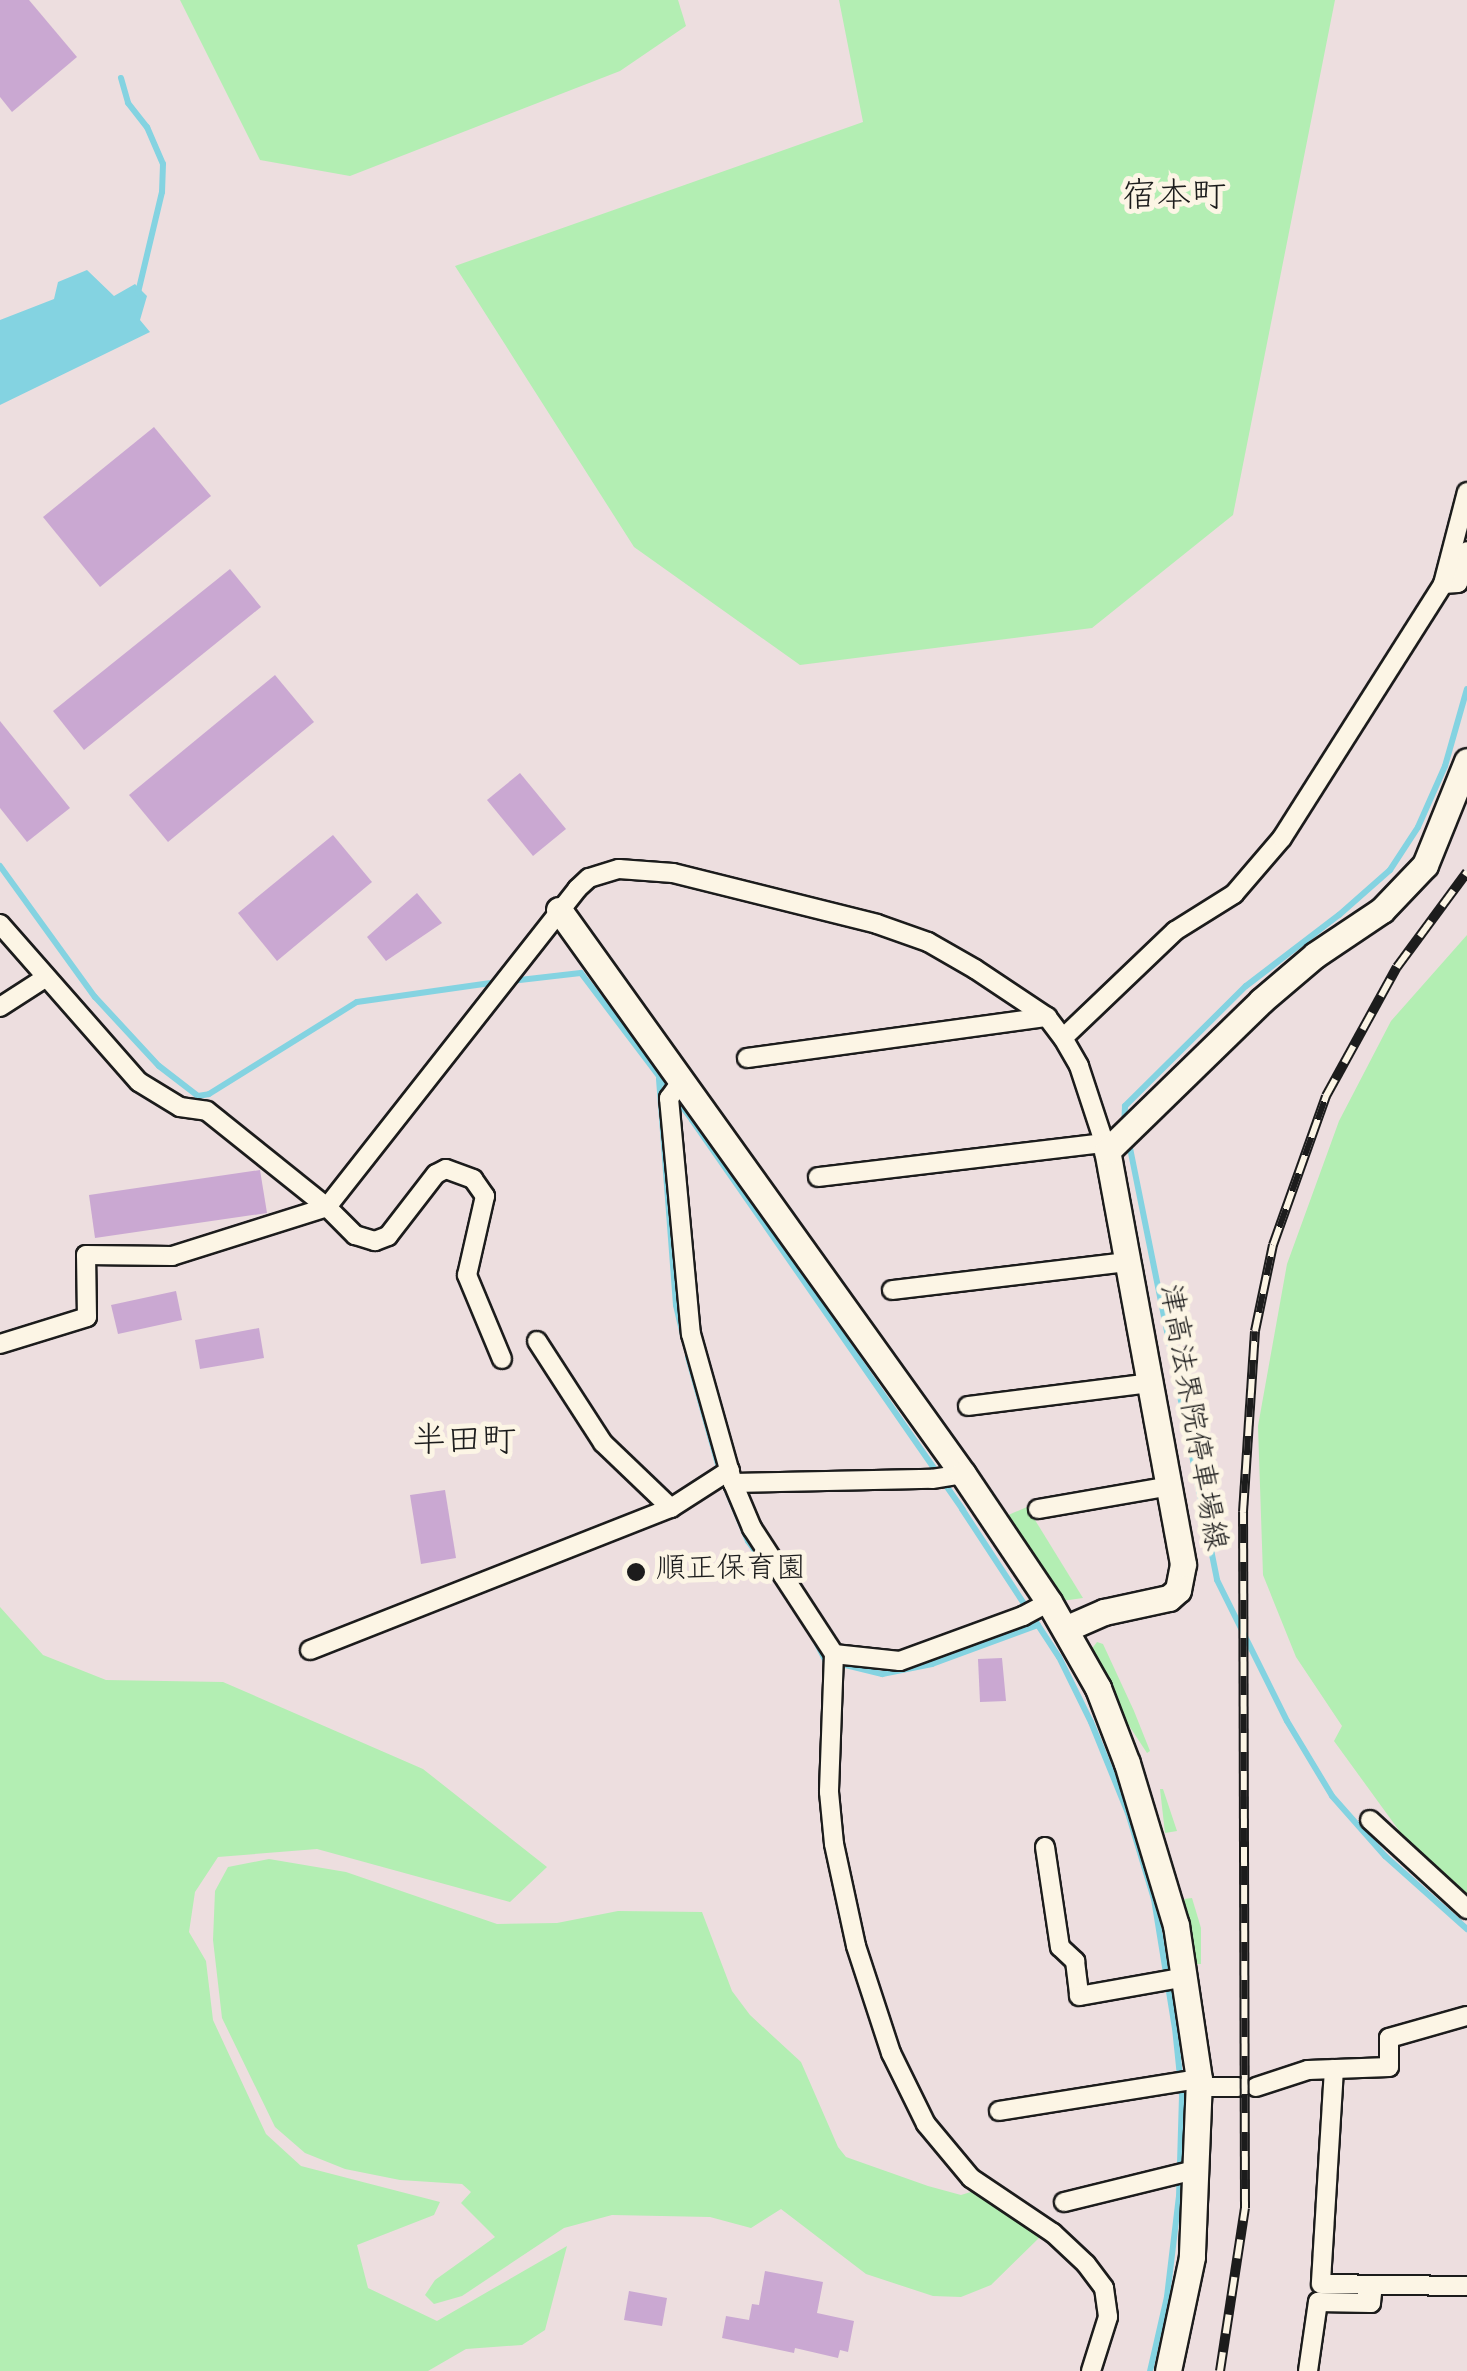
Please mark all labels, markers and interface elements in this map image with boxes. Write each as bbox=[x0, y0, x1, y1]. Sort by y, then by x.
district label: 宿本町 bbox=[1122, 179, 1226, 221]
street label: 津高法界院停車場線 bbox=[1148, 1282, 1230, 1554]
district label: 半田町 bbox=[412, 1424, 516, 1466]
place label: 順正保育園 bbox=[656, 1554, 806, 1590]
marker: 順正保育園 bbox=[625, 1561, 647, 1583]

